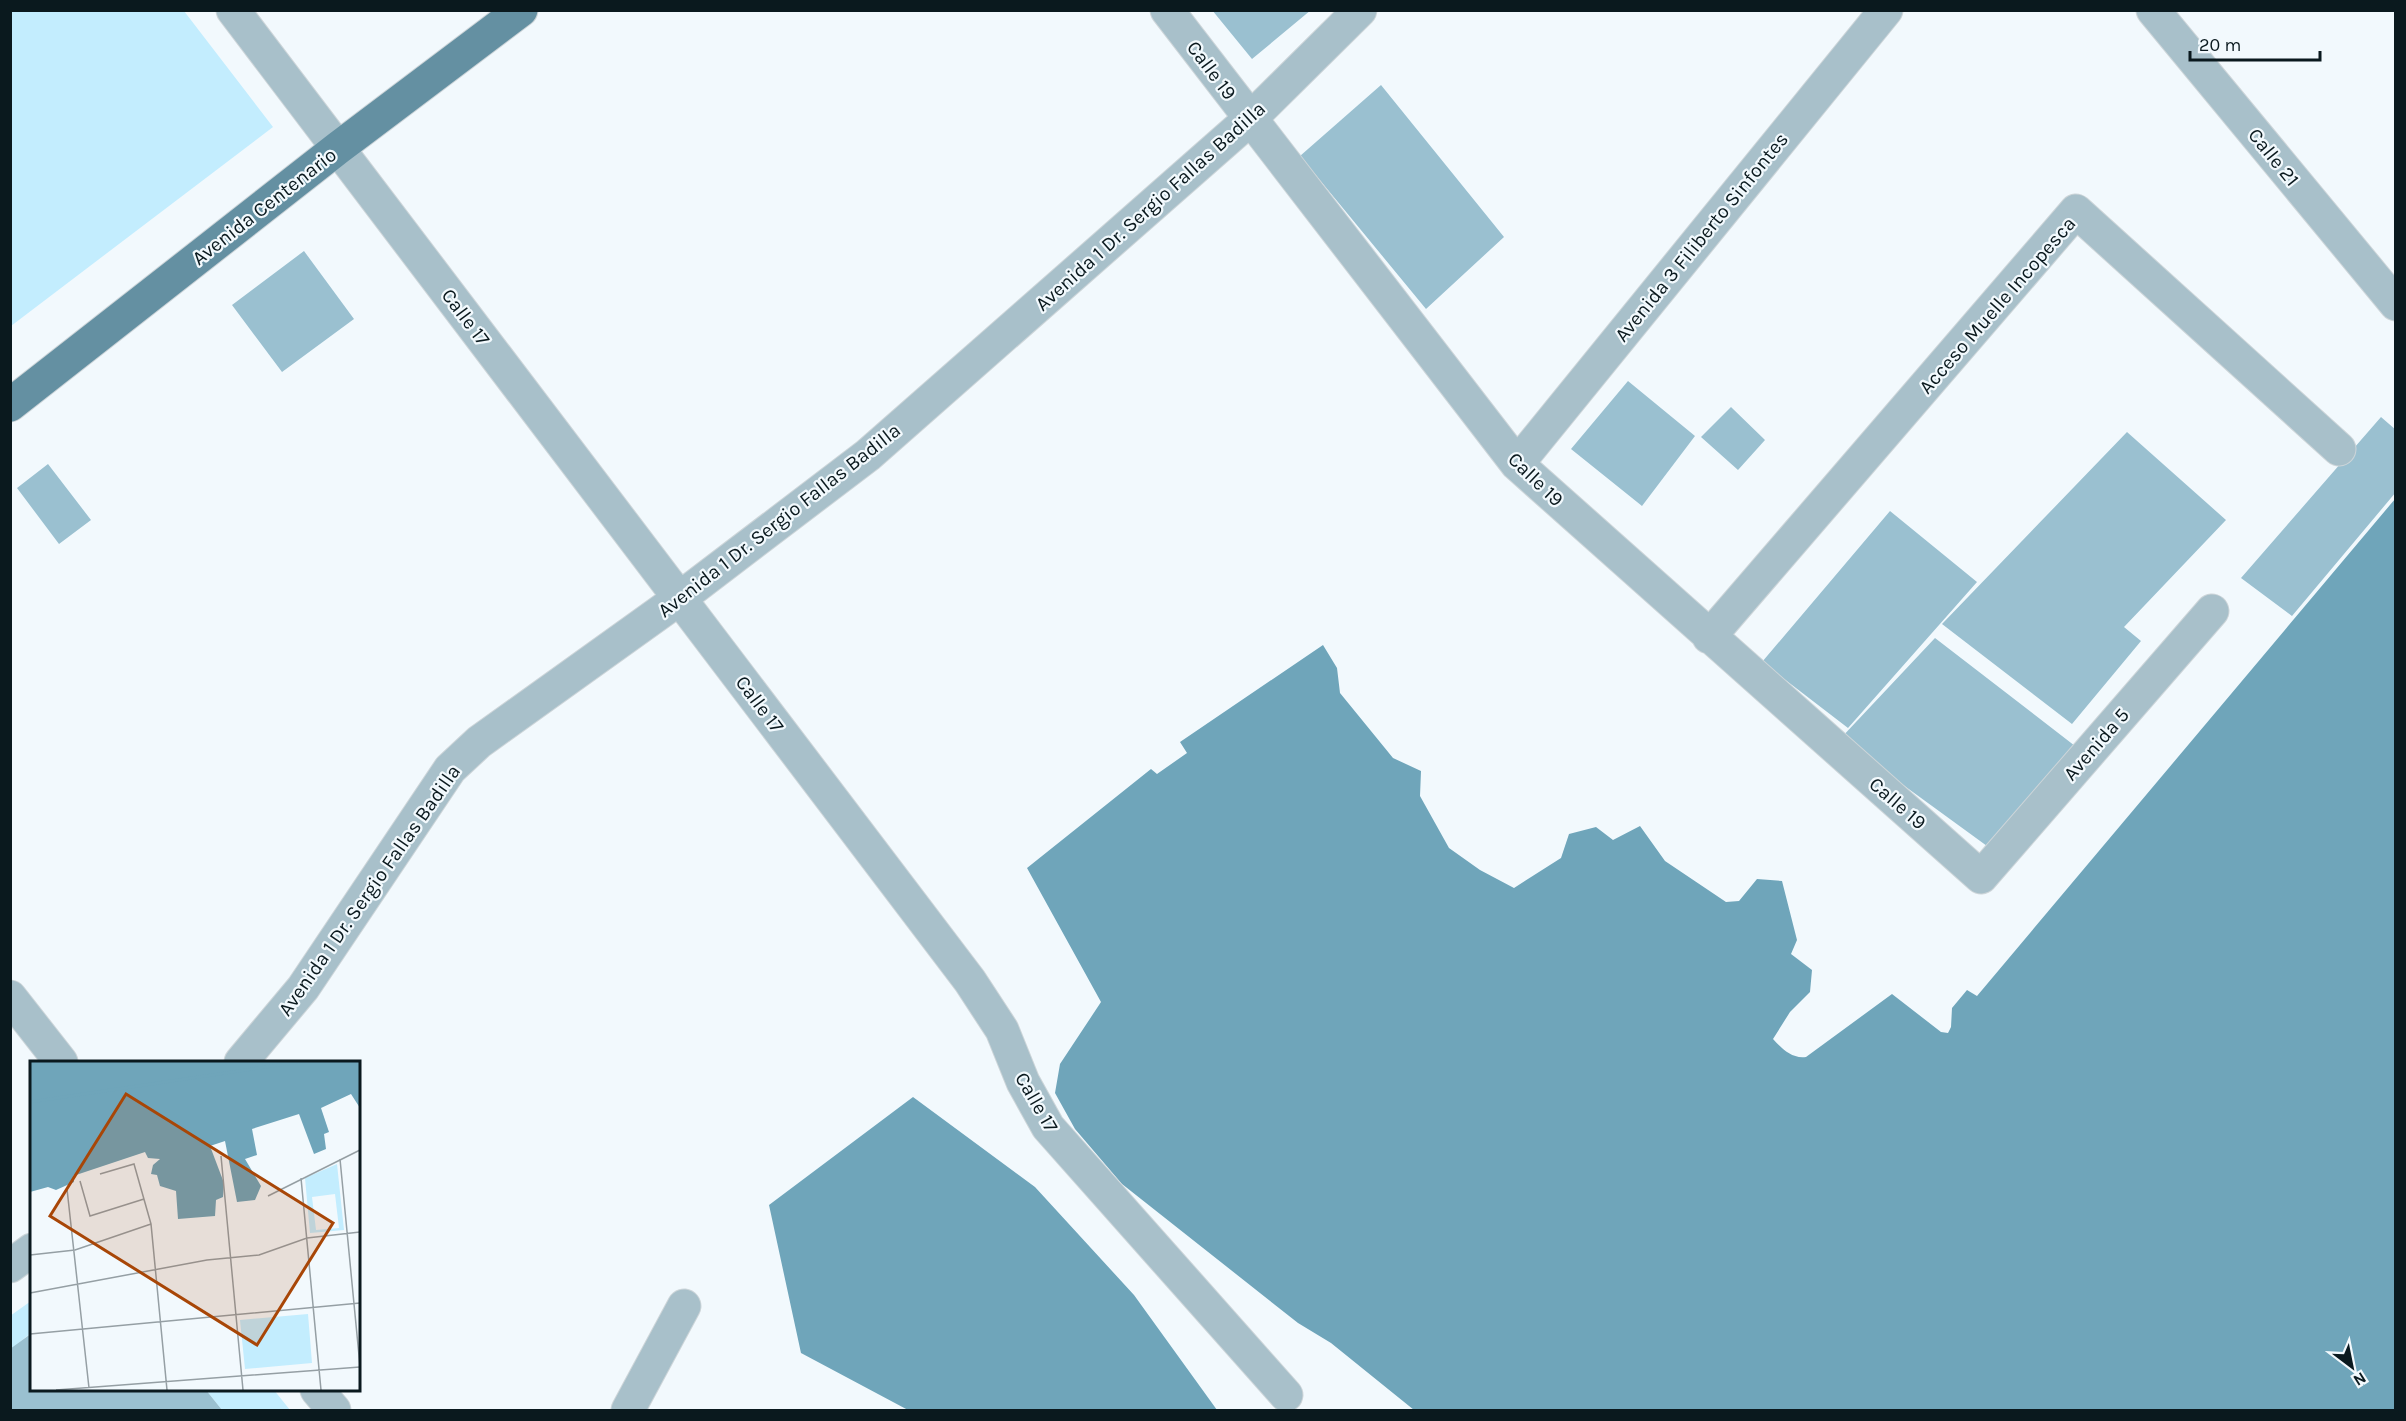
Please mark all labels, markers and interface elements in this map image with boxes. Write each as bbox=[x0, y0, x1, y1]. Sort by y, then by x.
scale bar bbox=[2190, 24, 2320, 62]
text: 20 m bbox=[2199, 34, 2241, 56]
street label: Calle 19 bbox=[1182, 36, 1241, 104]
street label: Avenida 1 Dr. Sergio Fallas Badilla bbox=[1031, 97, 1270, 316]
street label: Calle 21 bbox=[2243, 124, 2304, 191]
street label: Avenida 3 Filiberto Sinfontes bbox=[1610, 128, 1793, 347]
street label: Avenida Centenario bbox=[188, 143, 341, 270]
street label: Acceso Muelle Incopesca bbox=[1914, 212, 2080, 398]
street label: Calle 17 bbox=[437, 284, 495, 351]
street label: Avenida 1 Dr. Sergio Fallas Badilla bbox=[654, 419, 905, 622]
street label: Calle 19 bbox=[1503, 448, 1568, 511]
street label: Calle 17 bbox=[731, 671, 789, 738]
street label: Avenida 5 bbox=[2059, 703, 2134, 785]
street label: Avenida 1 Dr. Sergio Fallas Badilla bbox=[274, 760, 465, 1020]
street label: Calle 19 bbox=[1865, 772, 1931, 834]
inset map bbox=[30, 1061, 360, 1391]
street label: Calle 17 bbox=[1010, 1068, 1063, 1137]
north arrow bbox=[2322, 1337, 2382, 1397]
text: N bbox=[2350, 1368, 2370, 1390]

